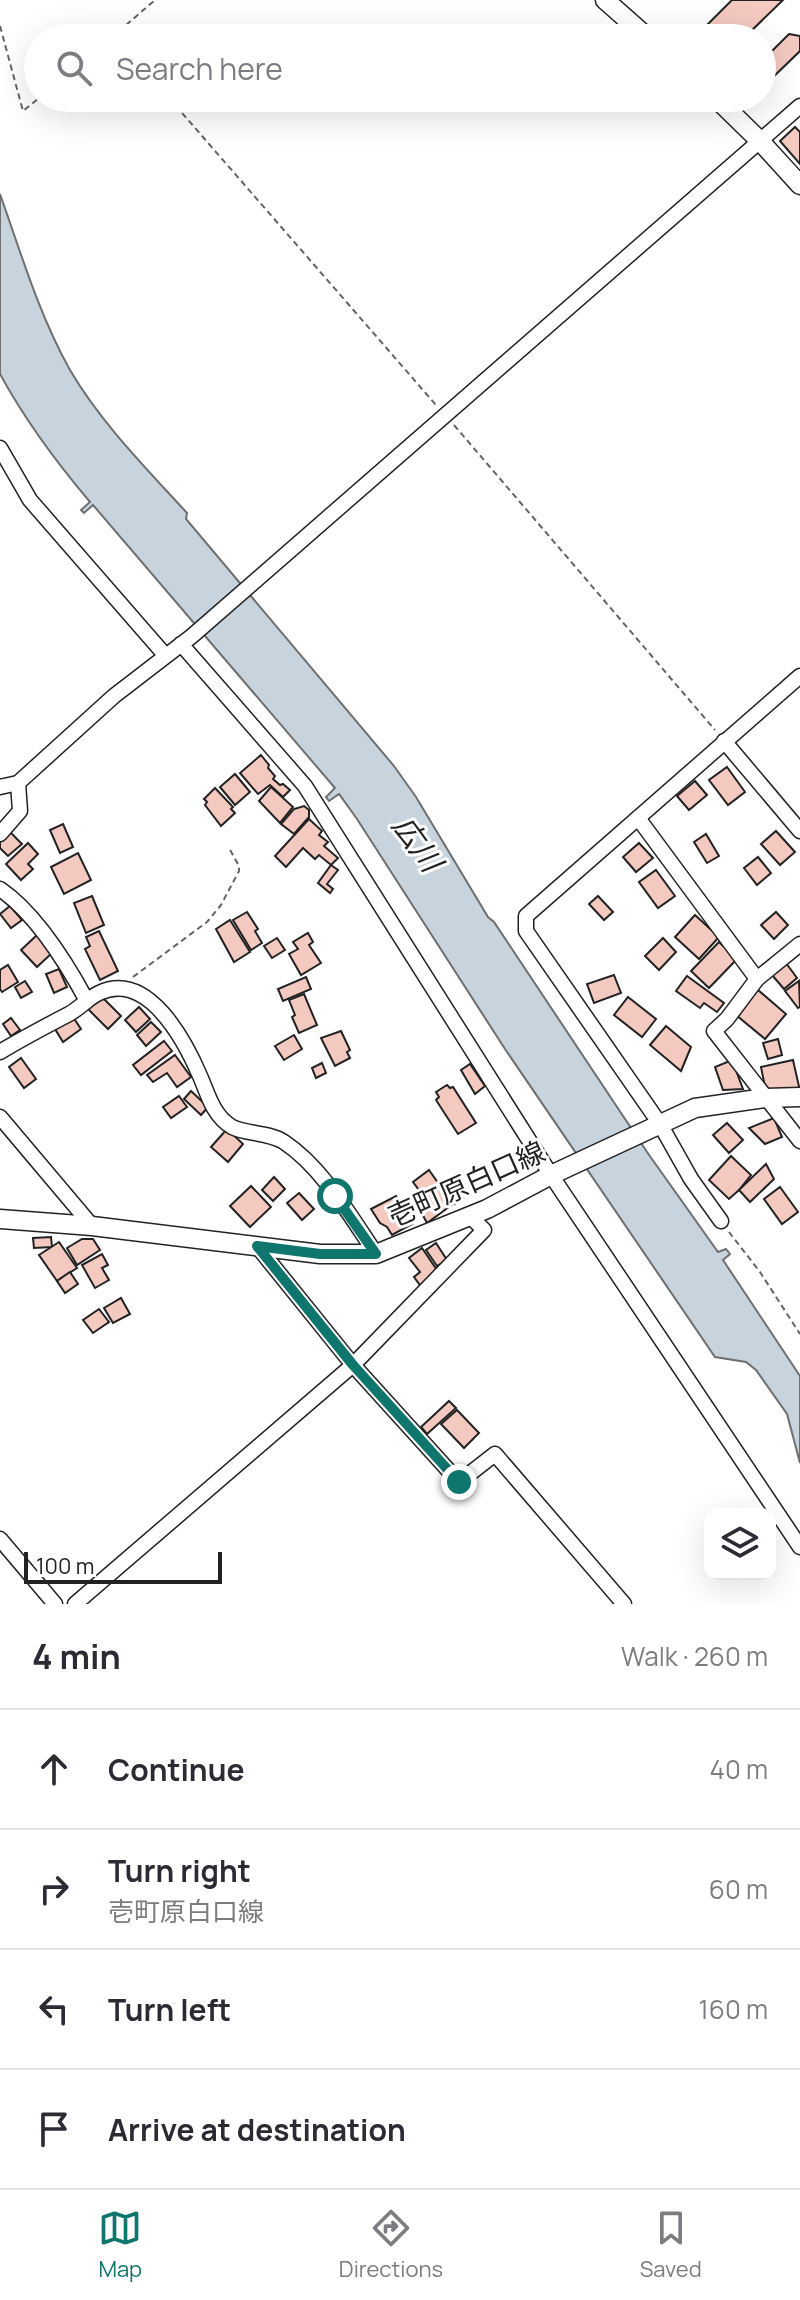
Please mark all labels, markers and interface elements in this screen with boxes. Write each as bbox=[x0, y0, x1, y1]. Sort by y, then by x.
search box bbox=[24, 24, 776, 112]
icon: search bbox=[52, 46, 96, 90]
text: Search here bbox=[116, 48, 283, 89]
water label: 広川 bbox=[384, 807, 454, 882]
street label: 壱町原白口線 bbox=[382, 1131, 550, 1235]
route start bbox=[317, 1178, 353, 1214]
route end bbox=[441, 1464, 477, 1500]
map controls bbox=[704, 1508, 776, 1580]
button: layers bbox=[704, 1508, 776, 1580]
scale bar bbox=[24, 1548, 222, 1584]
text: 100 m bbox=[36, 1551, 94, 1581]
text: 4 min bbox=[32, 1633, 121, 1679]
text: Walk · 260 m bbox=[621, 1638, 768, 1674]
icon: ahead bbox=[32, 1747, 76, 1791]
text: Continue bbox=[108, 1749, 244, 1790]
text: 40 m bbox=[710, 1751, 768, 1787]
text: Turn right bbox=[108, 1850, 251, 1891]
icon: right bbox=[32, 1867, 76, 1911]
text: 60 m bbox=[709, 1871, 768, 1907]
text: 壱町原白口線 bbox=[108, 1893, 264, 1929]
icon: left bbox=[32, 1987, 76, 2031]
text: Turn left bbox=[108, 1989, 231, 2030]
text: 160 m bbox=[699, 1991, 768, 2027]
icon: arrive bbox=[32, 2107, 76, 2151]
text: Arrive at destination bbox=[108, 2109, 406, 2150]
tab: Map bbox=[98, 2206, 142, 2284]
tab: Directions bbox=[339, 2206, 443, 2284]
tab: Saved bbox=[640, 2206, 702, 2284]

